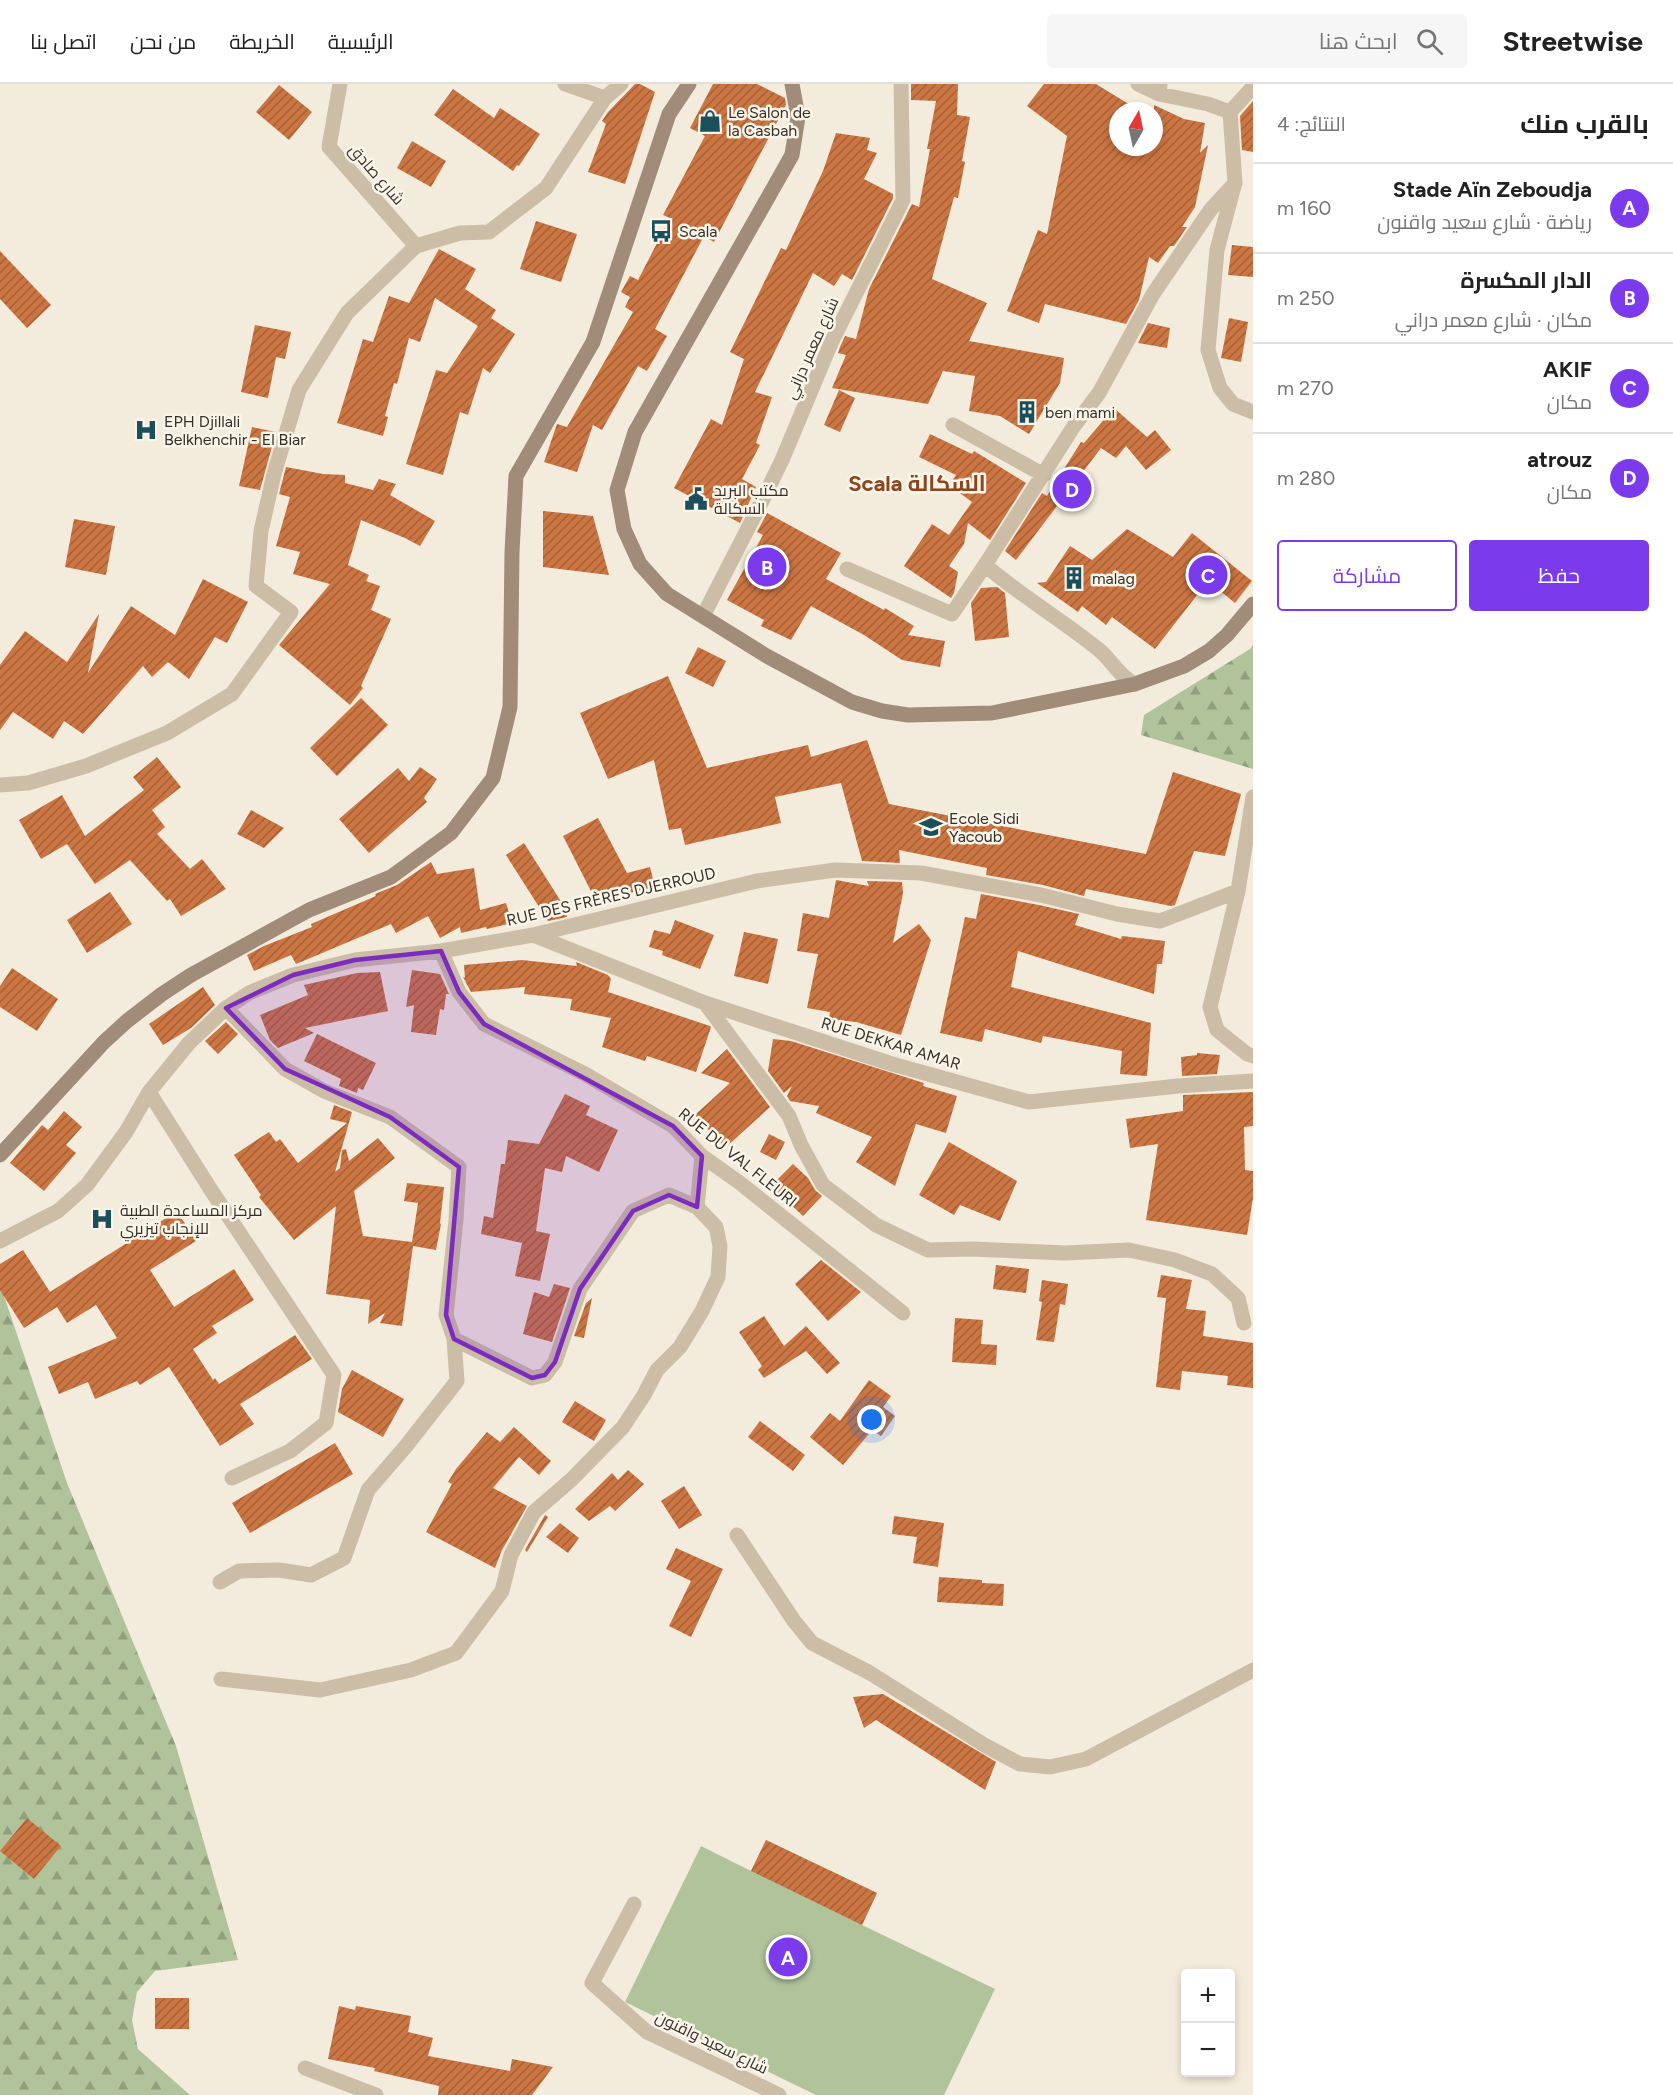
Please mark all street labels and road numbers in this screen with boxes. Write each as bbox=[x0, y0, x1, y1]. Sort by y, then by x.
street label: شارع صادق bbox=[344, 140, 408, 210]
street label: شارع معمر دراني bbox=[780, 294, 846, 404]
street label: RUE DES FRÈRES DJERROUD bbox=[505, 863, 717, 930]
street label: RUE DEKKAR AMAR bbox=[819, 1013, 963, 1074]
street label: RUE DU VAL FLEURI bbox=[675, 1104, 801, 1211]
street label: شارع سعيد واقنون bbox=[651, 2007, 771, 2080]

